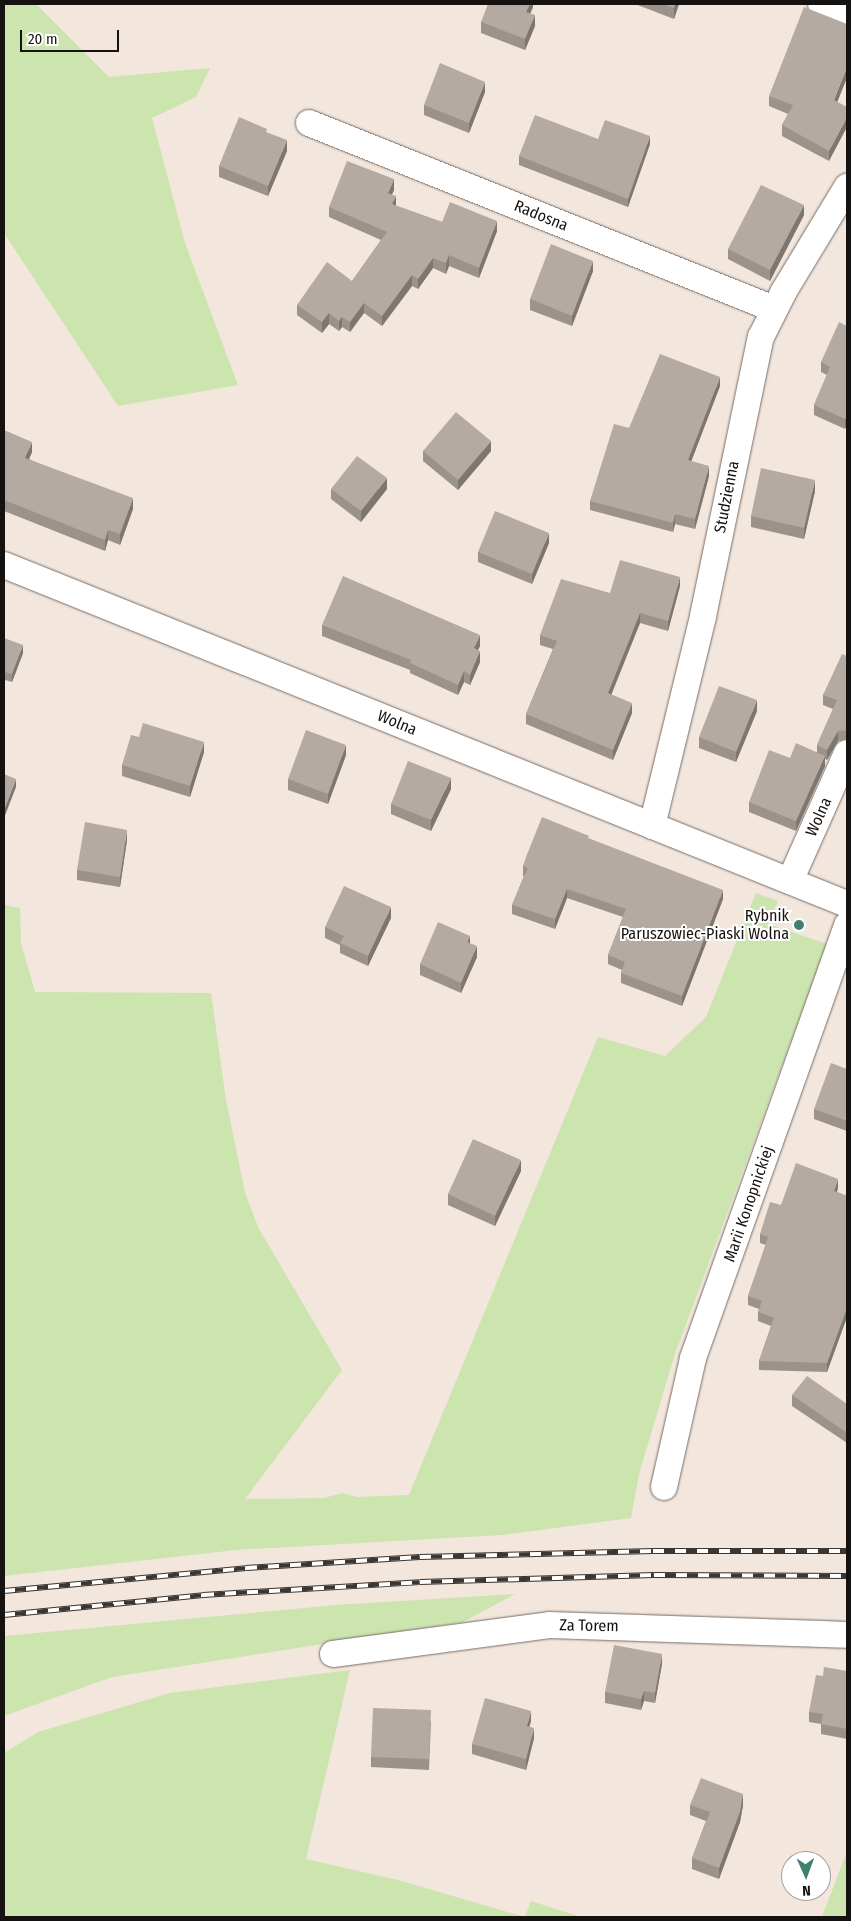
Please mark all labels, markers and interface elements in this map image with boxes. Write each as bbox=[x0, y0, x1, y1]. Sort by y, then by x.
scale bar bbox=[22, 20, 121, 52]
text: 20 m bbox=[28, 30, 58, 48]
street label: Radosna bbox=[511, 197, 571, 235]
street label: Studzienna bbox=[711, 459, 743, 535]
street label: Wolna bbox=[375, 706, 419, 740]
street label: Wolna bbox=[802, 794, 836, 840]
place label: Rybnik Paruszowiec-Piaski Wolna bbox=[621, 906, 789, 944]
marker: Rybnik Paruszowiec-Piaski Wolna bbox=[793, 919, 805, 931]
street label: Marii Konopnickiej bbox=[720, 1143, 778, 1265]
street label: Za Torem bbox=[559, 1616, 619, 1636]
north arrow bbox=[781, 1851, 831, 1901]
text: N bbox=[802, 1882, 811, 1899]

